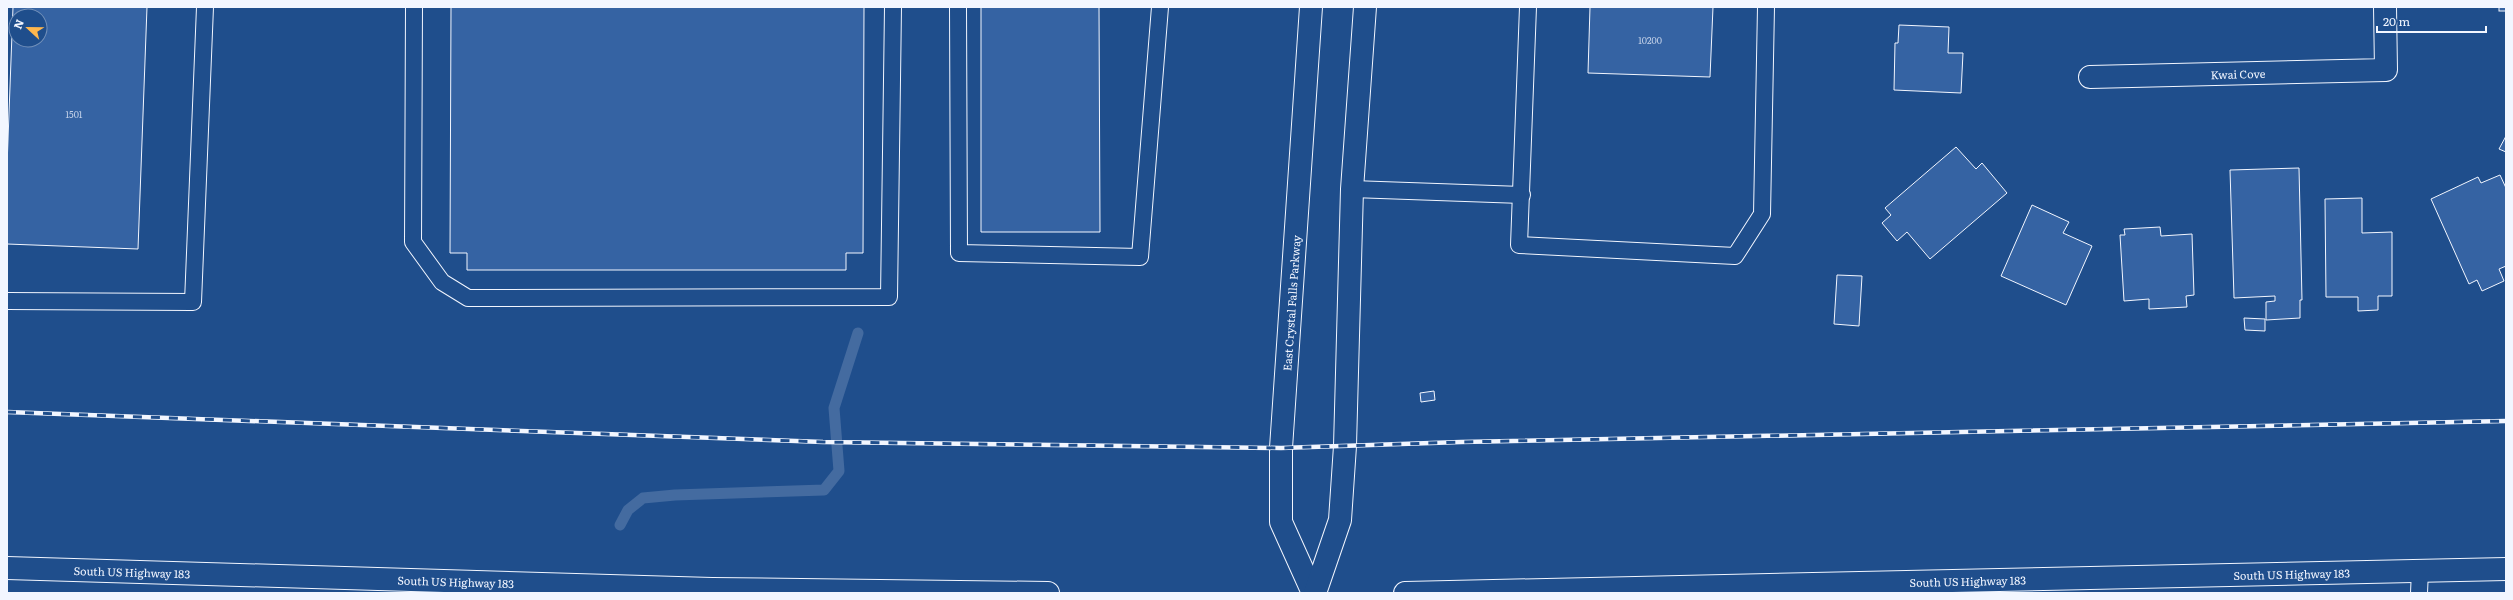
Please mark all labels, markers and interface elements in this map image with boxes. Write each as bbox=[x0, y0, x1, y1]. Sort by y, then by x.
north arrow bbox=[8, 8, 48, 48]
scale bar bbox=[2377, 8, 2486, 34]
text: 20 m bbox=[2383, 12, 2410, 30]
text: N bbox=[9, 17, 27, 31]
house number: 10200 bbox=[1638, 33, 1662, 47]
street label: Kwai Cove bbox=[2210, 65, 2266, 82]
house number: 1501 bbox=[65, 107, 83, 121]
street label: East Crystal Falls Parkway bbox=[1278, 234, 1304, 371]
street label: South US Highway 183 bbox=[73, 562, 191, 581]
street label: South US Highway 183 bbox=[2233, 564, 2350, 583]
street label: South US Highway 183 bbox=[1909, 571, 2026, 590]
street label: South US Highway 183 bbox=[397, 572, 514, 591]

